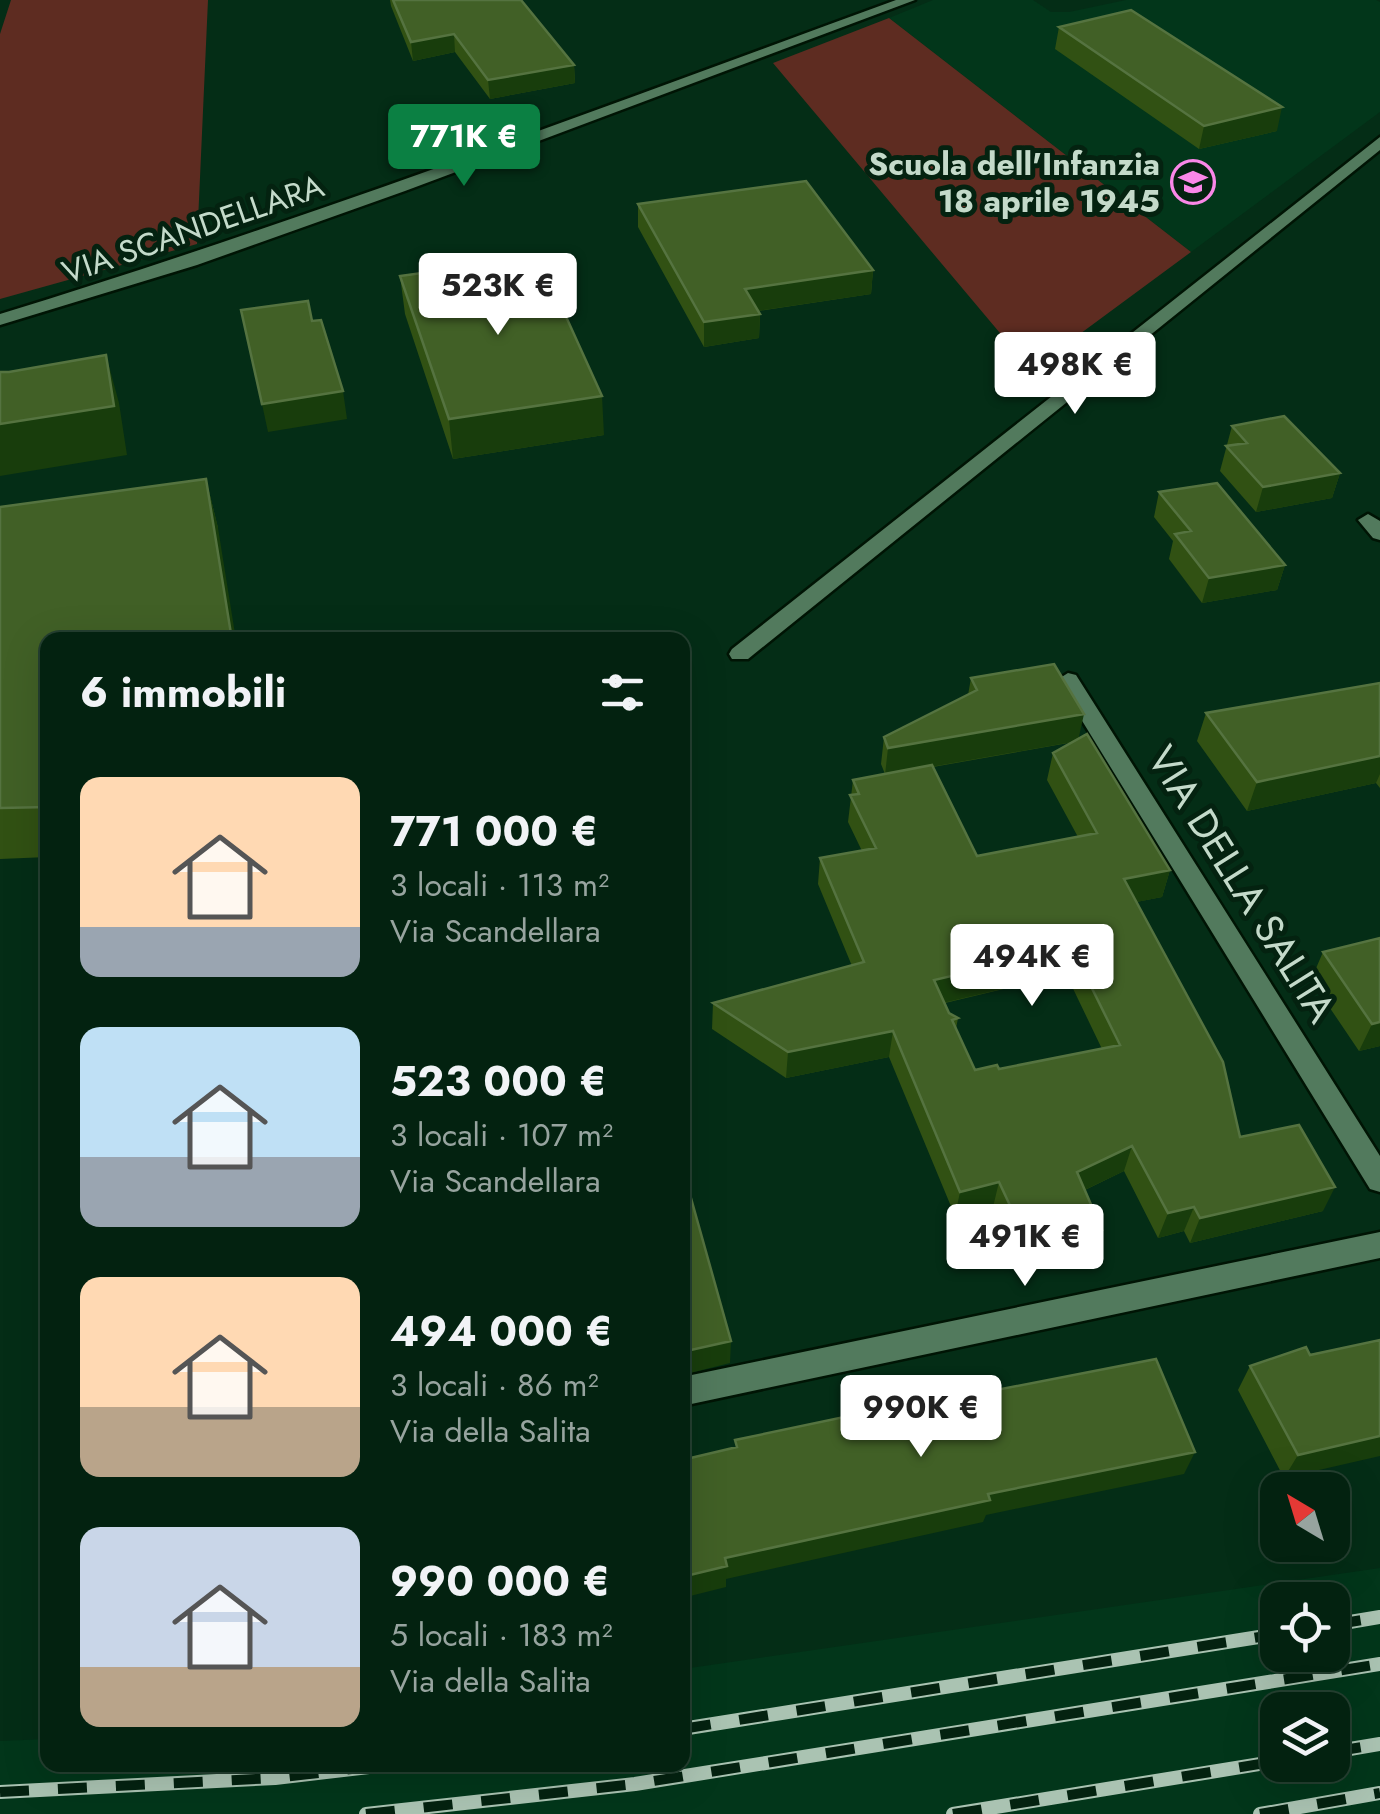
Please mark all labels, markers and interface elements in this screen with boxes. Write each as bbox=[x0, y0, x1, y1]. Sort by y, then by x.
pin: 771K € bbox=[383, 104, 545, 189]
text: 771K € bbox=[410, 113, 518, 159]
place label: Scuola dell'Infanzia 18 aprile 1945 bbox=[868, 141, 1160, 224]
school or university icon: Scuola dell'Infanzia 18 aprile 1945 bbox=[1170, 159, 1216, 205]
street label: VIA SCANDELLARA bbox=[56, 163, 330, 295]
pin: 523K € bbox=[417, 253, 579, 338]
text: 523K € bbox=[441, 262, 555, 308]
pin: 498K € bbox=[994, 332, 1156, 417]
text: 498K € bbox=[1017, 341, 1133, 387]
text: 6 immobili bbox=[80, 662, 286, 723]
icon: filters bbox=[595, 665, 650, 720]
street label: VIA DELLA SALITA bbox=[1134, 734, 1351, 1034]
text: 771 000 € bbox=[390, 801, 598, 862]
icon: home bbox=[160, 817, 280, 937]
text: 3 locali · 113 m² bbox=[390, 862, 609, 908]
text: Via Scandellara bbox=[390, 908, 601, 954]
pin: 494K € bbox=[951, 924, 1113, 1009]
text: 494K € bbox=[972, 933, 1092, 979]
text: 523 000 € bbox=[390, 1051, 607, 1112]
icon: home bbox=[160, 1067, 280, 1187]
text: 3 locali · 107 m² bbox=[390, 1112, 613, 1158]
text: Via Scandellara bbox=[390, 1158, 601, 1204]
pin: 491K € bbox=[944, 1204, 1106, 1289]
text: 491K € bbox=[969, 1213, 1081, 1259]
text: 494 000 € bbox=[390, 1301, 613, 1362]
icon: home bbox=[160, 1317, 280, 1437]
text: 3 locali · 86 m² bbox=[390, 1362, 599, 1408]
pin: 990K € bbox=[840, 1375, 1002, 1460]
text: 990K € bbox=[863, 1384, 979, 1430]
text: Via della Salita bbox=[390, 1408, 591, 1454]
north arrow bbox=[1260, 1472, 1350, 1562]
map controls bbox=[1260, 1472, 1350, 1782]
text: 990 000 € bbox=[390, 1551, 610, 1612]
icon: home bbox=[160, 1567, 280, 1687]
button: locate bbox=[1260, 1582, 1350, 1672]
text: 5 locali · 183 m² bbox=[390, 1612, 613, 1658]
text: Via della Salita bbox=[390, 1658, 591, 1704]
button: layers bbox=[1260, 1692, 1350, 1782]

